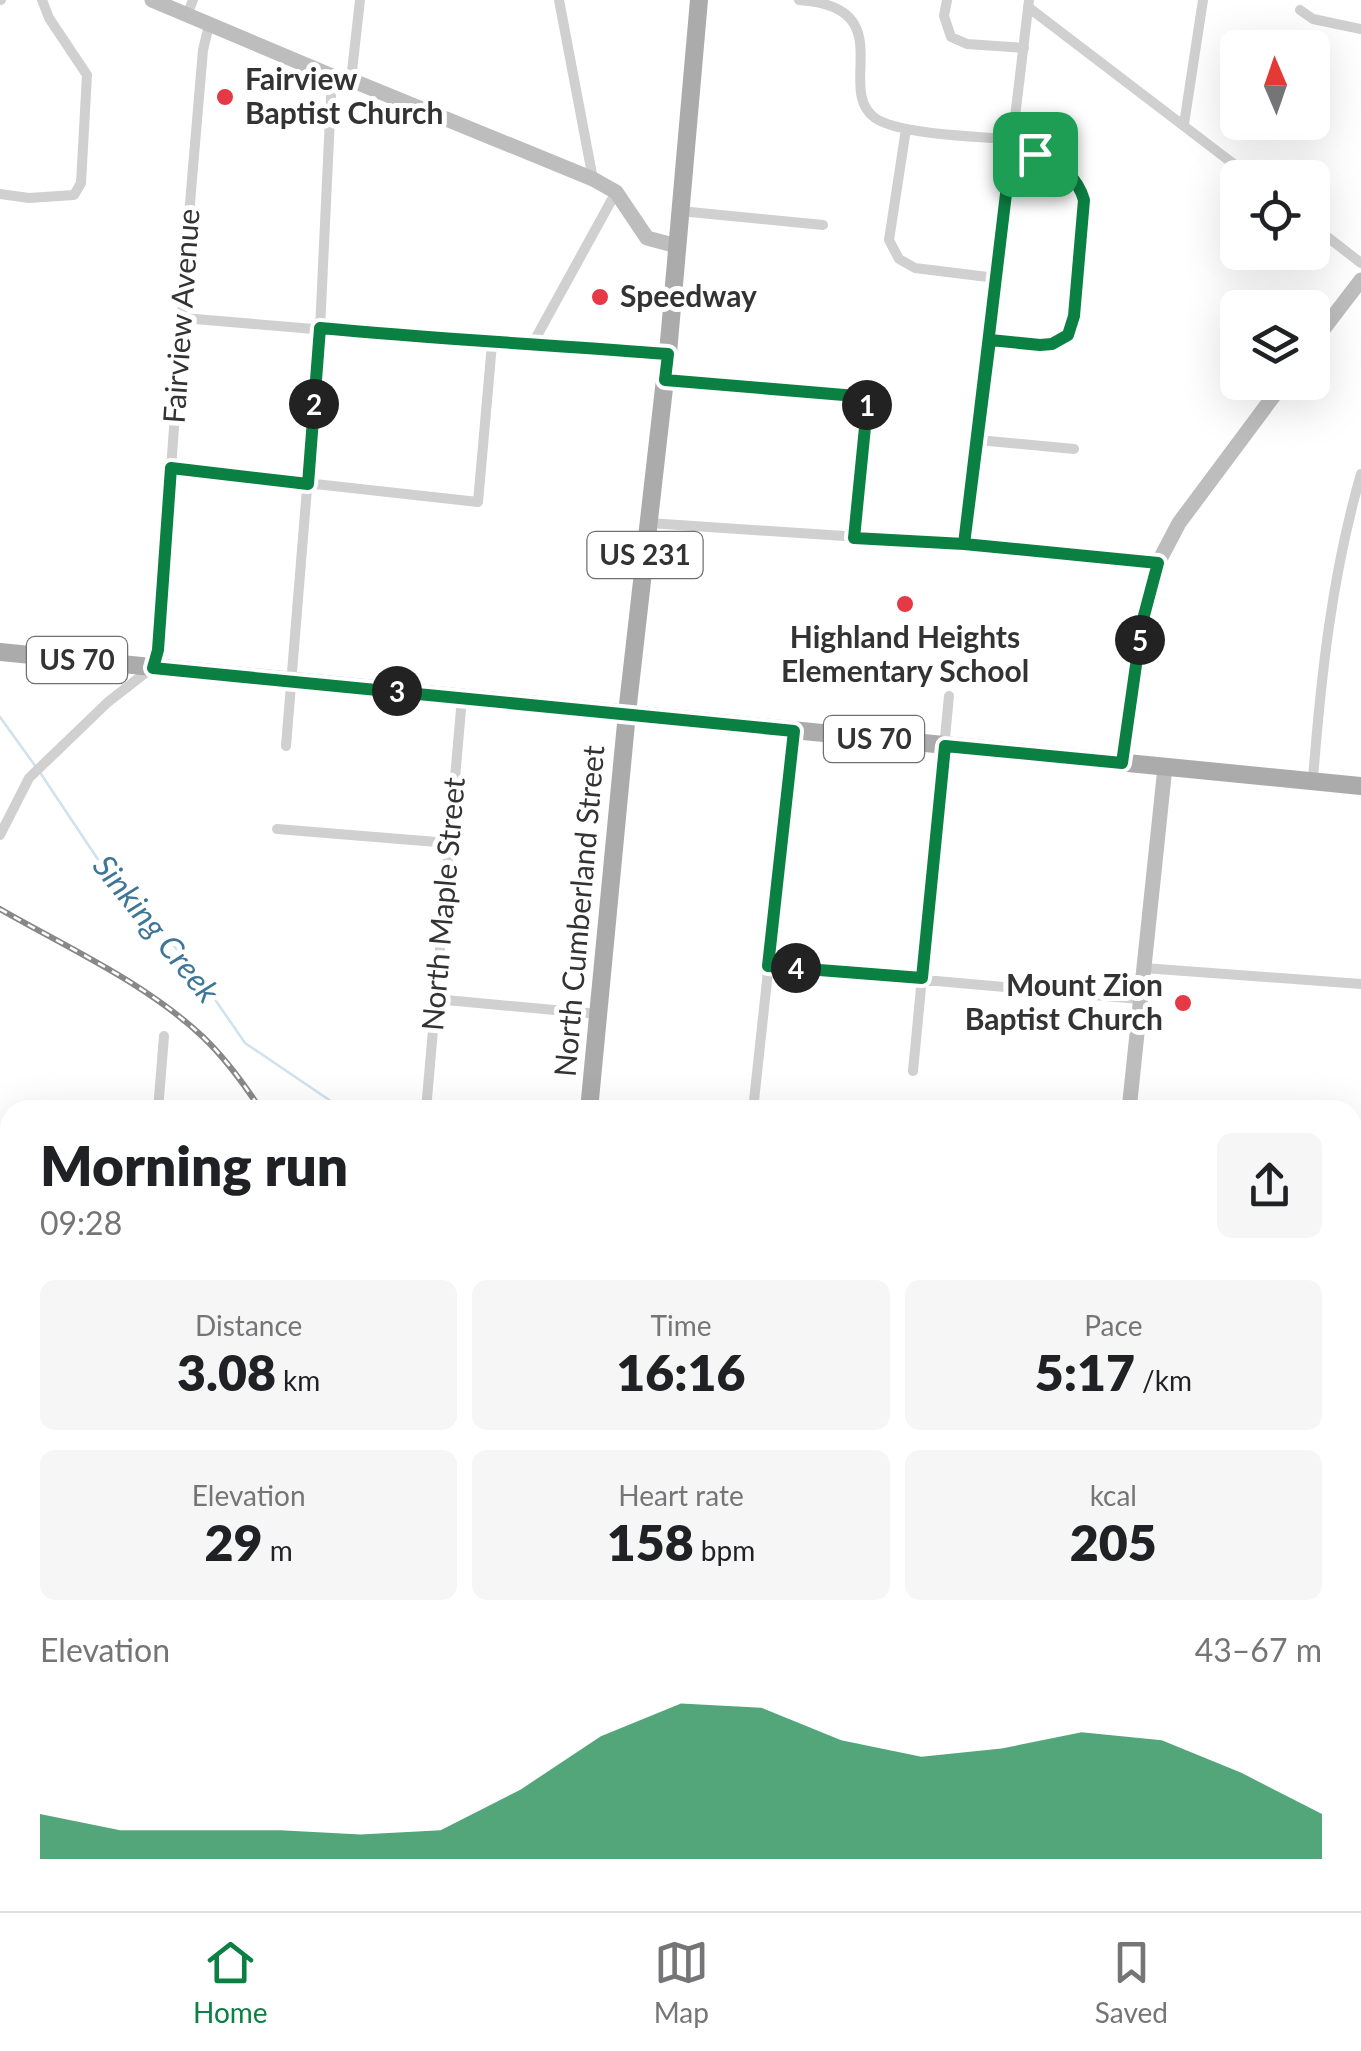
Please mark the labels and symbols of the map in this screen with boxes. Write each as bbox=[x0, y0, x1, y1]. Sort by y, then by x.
north arrow bbox=[1220, 30, 1330, 140]
place label: Fairview Baptist Church bbox=[245, 60, 443, 130]
marker: Fairview Baptist Church bbox=[214, 86, 236, 108]
pin bbox=[993, 112, 1078, 197]
street label: Fairview Avenue bbox=[155, 207, 205, 424]
place label: Speedway bbox=[620, 277, 757, 313]
marker: Speedway bbox=[589, 286, 611, 308]
pin: 2 bbox=[289, 379, 339, 429]
pin: 1 bbox=[842, 380, 892, 430]
road number: US 231 bbox=[588, 532, 702, 578]
marker: Highland Heights Elementary School bbox=[894, 593, 916, 615]
pin: 5 bbox=[1115, 615, 1165, 665]
place label: Highland Heights Elementary School bbox=[781, 618, 1029, 688]
road number: US 70 bbox=[27, 637, 127, 683]
pin: 3 bbox=[372, 666, 422, 716]
road number: US 70 bbox=[824, 716, 924, 762]
street label: North Cumberland Street bbox=[546, 743, 610, 1078]
street label: North Maple Street bbox=[413, 775, 471, 1032]
water label: Sinking Creek bbox=[86, 846, 229, 1010]
pin: 4 bbox=[771, 943, 821, 993]
place label: Mount Zion Baptist Church bbox=[965, 966, 1163, 1036]
marker: Mount Zion Baptist Church bbox=[1172, 992, 1194, 1014]

